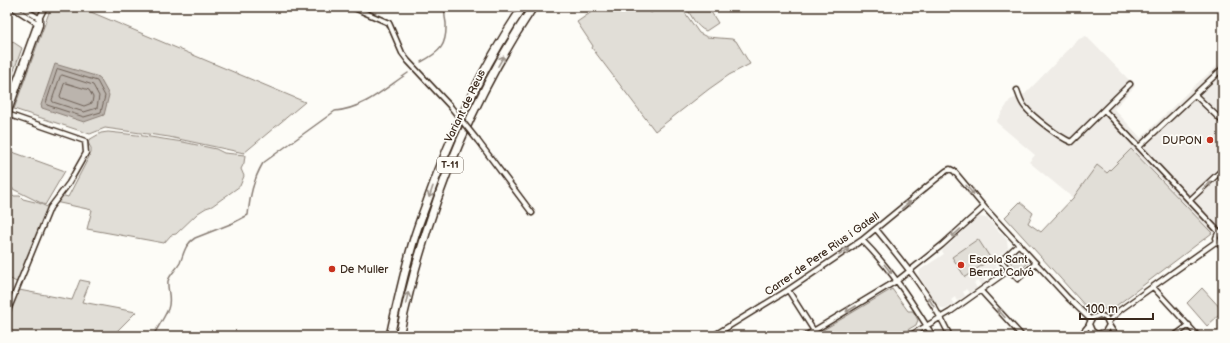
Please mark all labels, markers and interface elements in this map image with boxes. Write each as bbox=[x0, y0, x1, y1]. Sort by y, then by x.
one-way arrow bbox=[497, 55, 505, 67]
street label: Variant de Reus bbox=[442, 67, 488, 144]
place label: DUPON bbox=[1162, 134, 1202, 147]
marker: DUPON bbox=[1205, 135, 1215, 145]
road number: T-11 bbox=[437, 157, 463, 173]
one-way arrow bbox=[1201, 181, 1211, 190]
one-way arrow bbox=[426, 185, 434, 197]
one-way arrow bbox=[965, 185, 974, 195]
one-way arrow bbox=[901, 200, 912, 209]
street label: Carrer de Pere Rius i Gatell bbox=[762, 209, 882, 299]
one-way arrow bbox=[951, 228, 961, 237]
one-way arrow bbox=[838, 248, 850, 256]
place label: Escola Sant Bernat Calvó bbox=[969, 253, 1034, 279]
marker: Escola Sant Bernat Calvó bbox=[956, 260, 966, 270]
place label: De Muller bbox=[340, 263, 389, 276]
one-way arrow bbox=[884, 263, 893, 274]
marker: De Muller bbox=[327, 264, 337, 274]
one-way arrow bbox=[403, 292, 411, 305]
scale bar bbox=[1080, 295, 1153, 321]
one-way arrow bbox=[927, 296, 935, 308]
text: 100 m bbox=[1086, 302, 1118, 317]
one-way arrow bbox=[845, 306, 857, 314]
one-way arrow bbox=[997, 308, 1006, 319]

